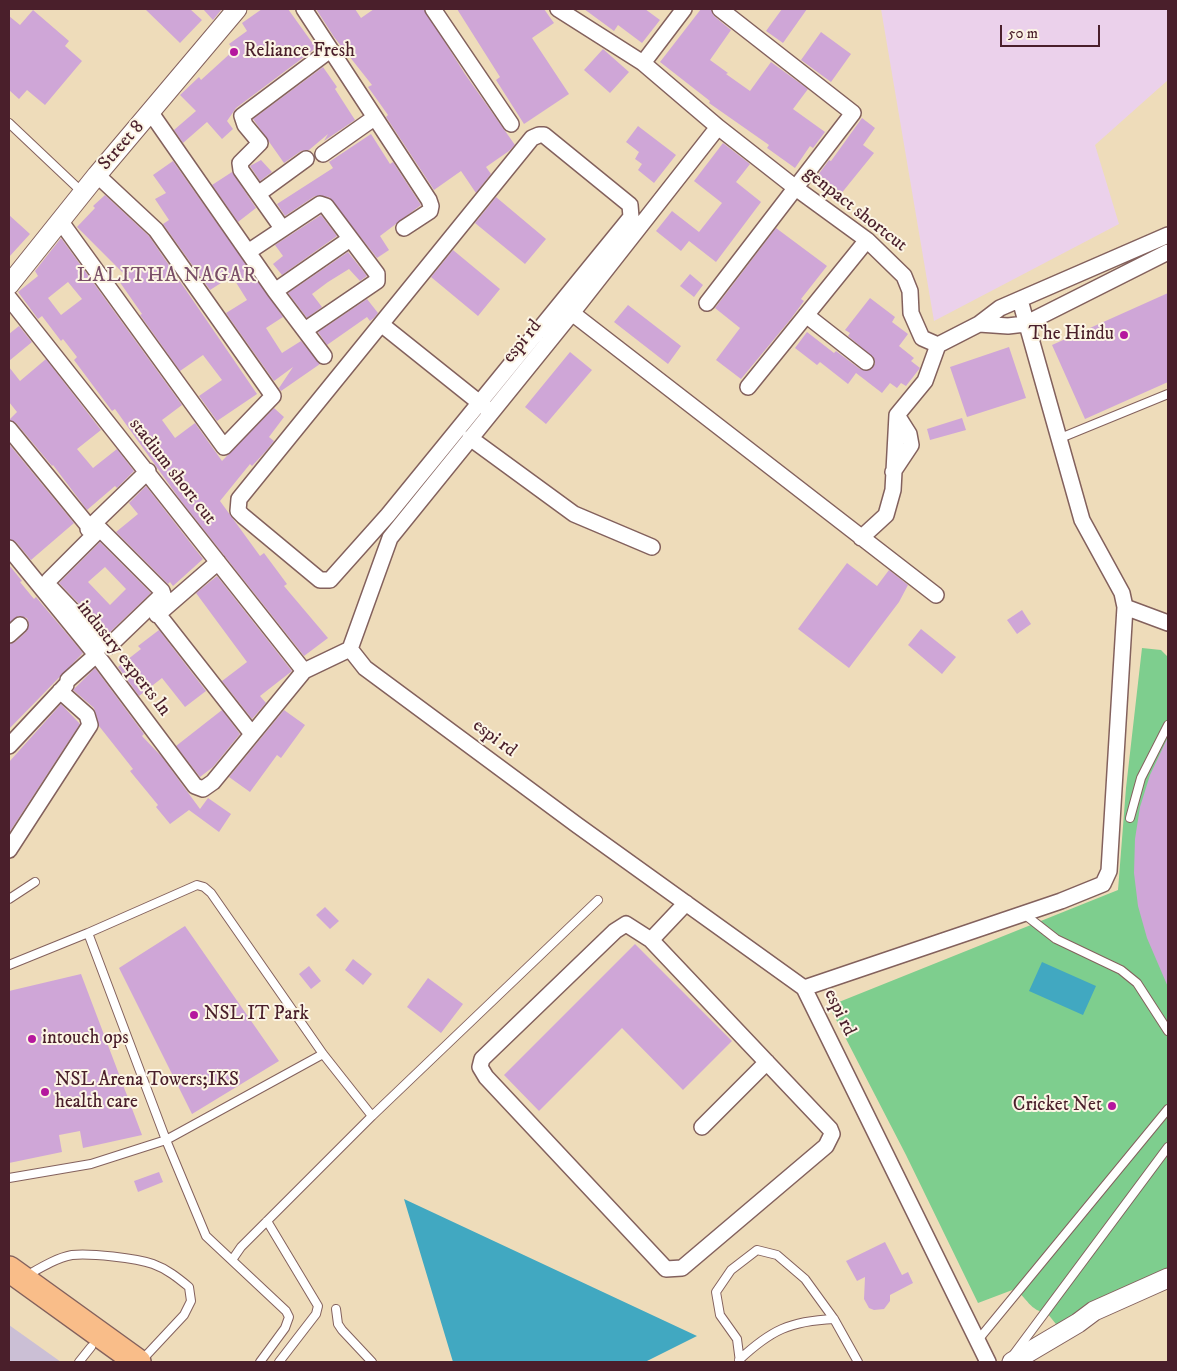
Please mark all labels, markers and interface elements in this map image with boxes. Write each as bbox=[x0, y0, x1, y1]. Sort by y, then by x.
scale bar bbox=[1002, 15, 1102, 47]
text: 50 m bbox=[1008, 24, 1038, 43]
place label: Reliance Fresh bbox=[244, 41, 355, 63]
marker: Reliance Fresh bbox=[228, 46, 240, 58]
street label: Street 8 bbox=[94, 116, 150, 176]
street label: genpact shortcut bbox=[799, 163, 911, 257]
district label: LALITHA NAGAR bbox=[75, 265, 259, 289]
street label: espi rd bbox=[499, 316, 547, 368]
place label: The Hindu bbox=[1028, 324, 1114, 346]
marker: The Hindu bbox=[1118, 329, 1130, 341]
street label: stadium short cut bbox=[123, 414, 221, 530]
street label: industry experts ln bbox=[71, 597, 175, 721]
street label: espi rd bbox=[467, 715, 521, 763]
street label: espi rd bbox=[818, 986, 860, 1040]
place label: NSL IT Park bbox=[204, 1004, 309, 1026]
marker: NSL IT Park bbox=[188, 1009, 200, 1021]
place label: intouch ops bbox=[42, 1028, 129, 1050]
marker: intouch ops bbox=[26, 1033, 38, 1045]
place label: NSL Arena Towers;IKS health care bbox=[55, 1070, 239, 1114]
marker: NSL Arena Towers;IKS health care bbox=[39, 1086, 51, 1098]
place label: Cricket Net bbox=[1013, 1095, 1102, 1117]
marker: Cricket Net bbox=[1106, 1100, 1118, 1112]

